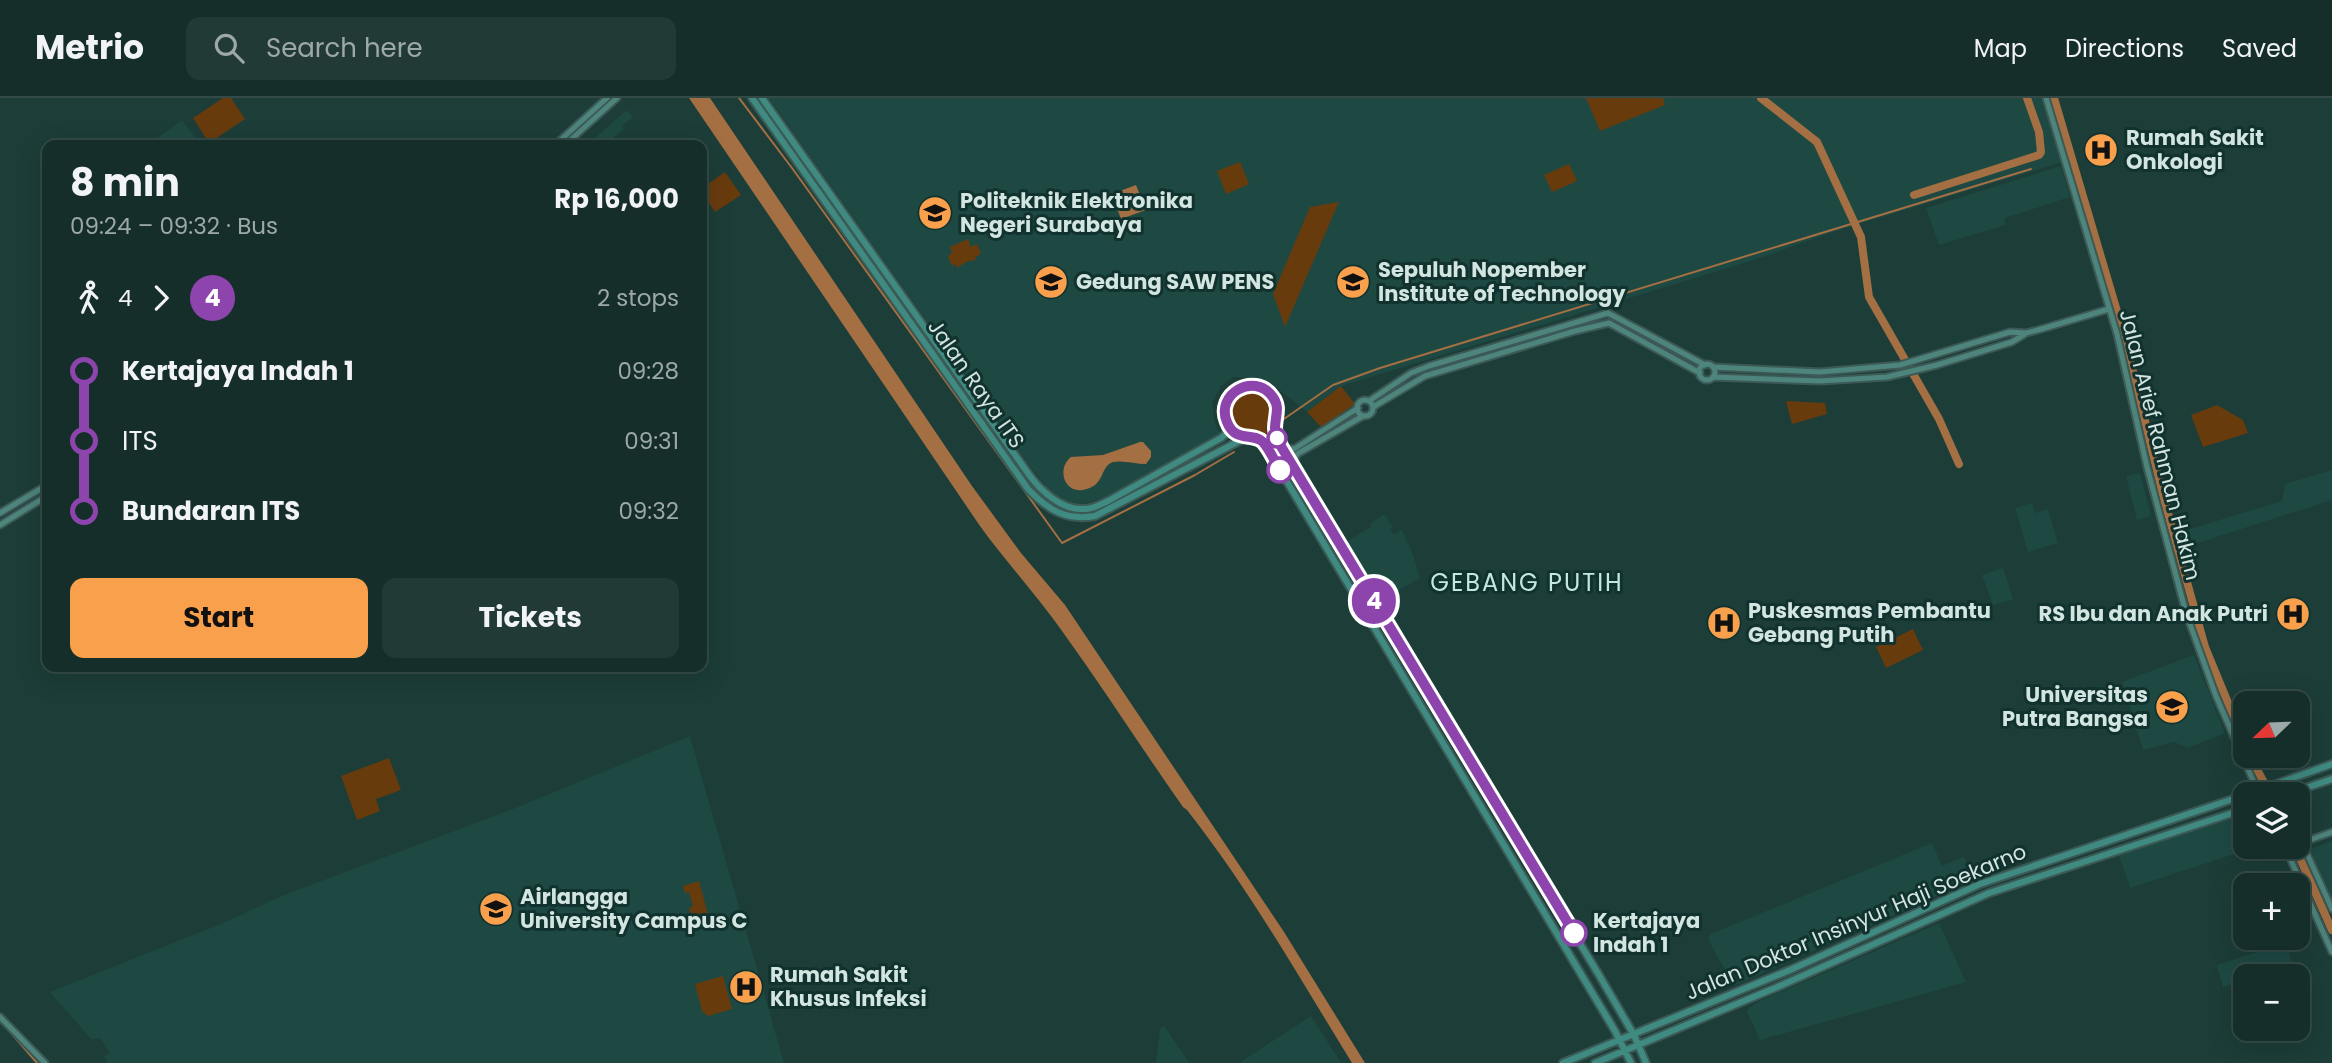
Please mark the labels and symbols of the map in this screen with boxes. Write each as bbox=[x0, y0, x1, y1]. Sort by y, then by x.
place label: Rumah Sakit Onkologi bbox=[2126, 123, 2264, 176]
hospital icon: Rumah Sakit Onkologi bbox=[2082, 131, 2120, 169]
place label: Politeknik Elektronika Negeri Surabaya bbox=[960, 186, 1193, 239]
school or university icon: Politeknik Elektronika Negeri Surabaya bbox=[916, 194, 954, 232]
place label: Sepuluh Nopember Institute of Technology bbox=[1378, 255, 1626, 308]
school or university icon: Gedung SAW PENS bbox=[1032, 263, 1070, 301]
school or university icon: Sepuluh Nopember Institute of Technology bbox=[1334, 263, 1372, 301]
place label: Gedung SAW PENS bbox=[1076, 267, 1274, 296]
street label: Jalan Arief Rahman Hakim bbox=[2113, 306, 2208, 583]
street label: Jalan Raya ITS bbox=[921, 313, 1032, 454]
unlabelled marker bbox=[1267, 428, 1287, 448]
unlabelled marker bbox=[1267, 457, 1293, 483]
district label: GEBANG PUTIH bbox=[1430, 566, 1624, 599]
line badge: 4 bbox=[1351, 578, 1397, 624]
hospital icon: RS Ibu dan Anak Putri bbox=[2274, 595, 2312, 633]
place label: Puskesmas Pembantu Gebang Putih bbox=[1748, 596, 1991, 649]
place label: RS Ibu dan Anak Putri bbox=[2038, 599, 2268, 628]
hospital icon: Puskesmas Pembantu Gebang Putih bbox=[1705, 604, 1743, 642]
place label: Universitas Putra Bangsa bbox=[2002, 680, 2148, 733]
school or university icon: Universitas Putra Bangsa bbox=[2153, 688, 2191, 726]
north arrow bbox=[2233, 691, 2310, 768]
street label: Jalan Doktor Insinyur Haji Soekarno bbox=[1681, 836, 2031, 1007]
place label: Airlangga University Campus C bbox=[520, 882, 747, 935]
school or university icon: Airlangga University Campus C bbox=[477, 890, 515, 928]
place label: Kertajaya Indah 1 bbox=[1593, 906, 1700, 959]
marker: Kertajaya Indah 1 bbox=[1561, 920, 1587, 946]
place label: Rumah Sakit Khusus Infeksi bbox=[770, 960, 927, 1013]
hospital icon: Rumah Sakit Khusus Infeksi bbox=[727, 968, 765, 1006]

